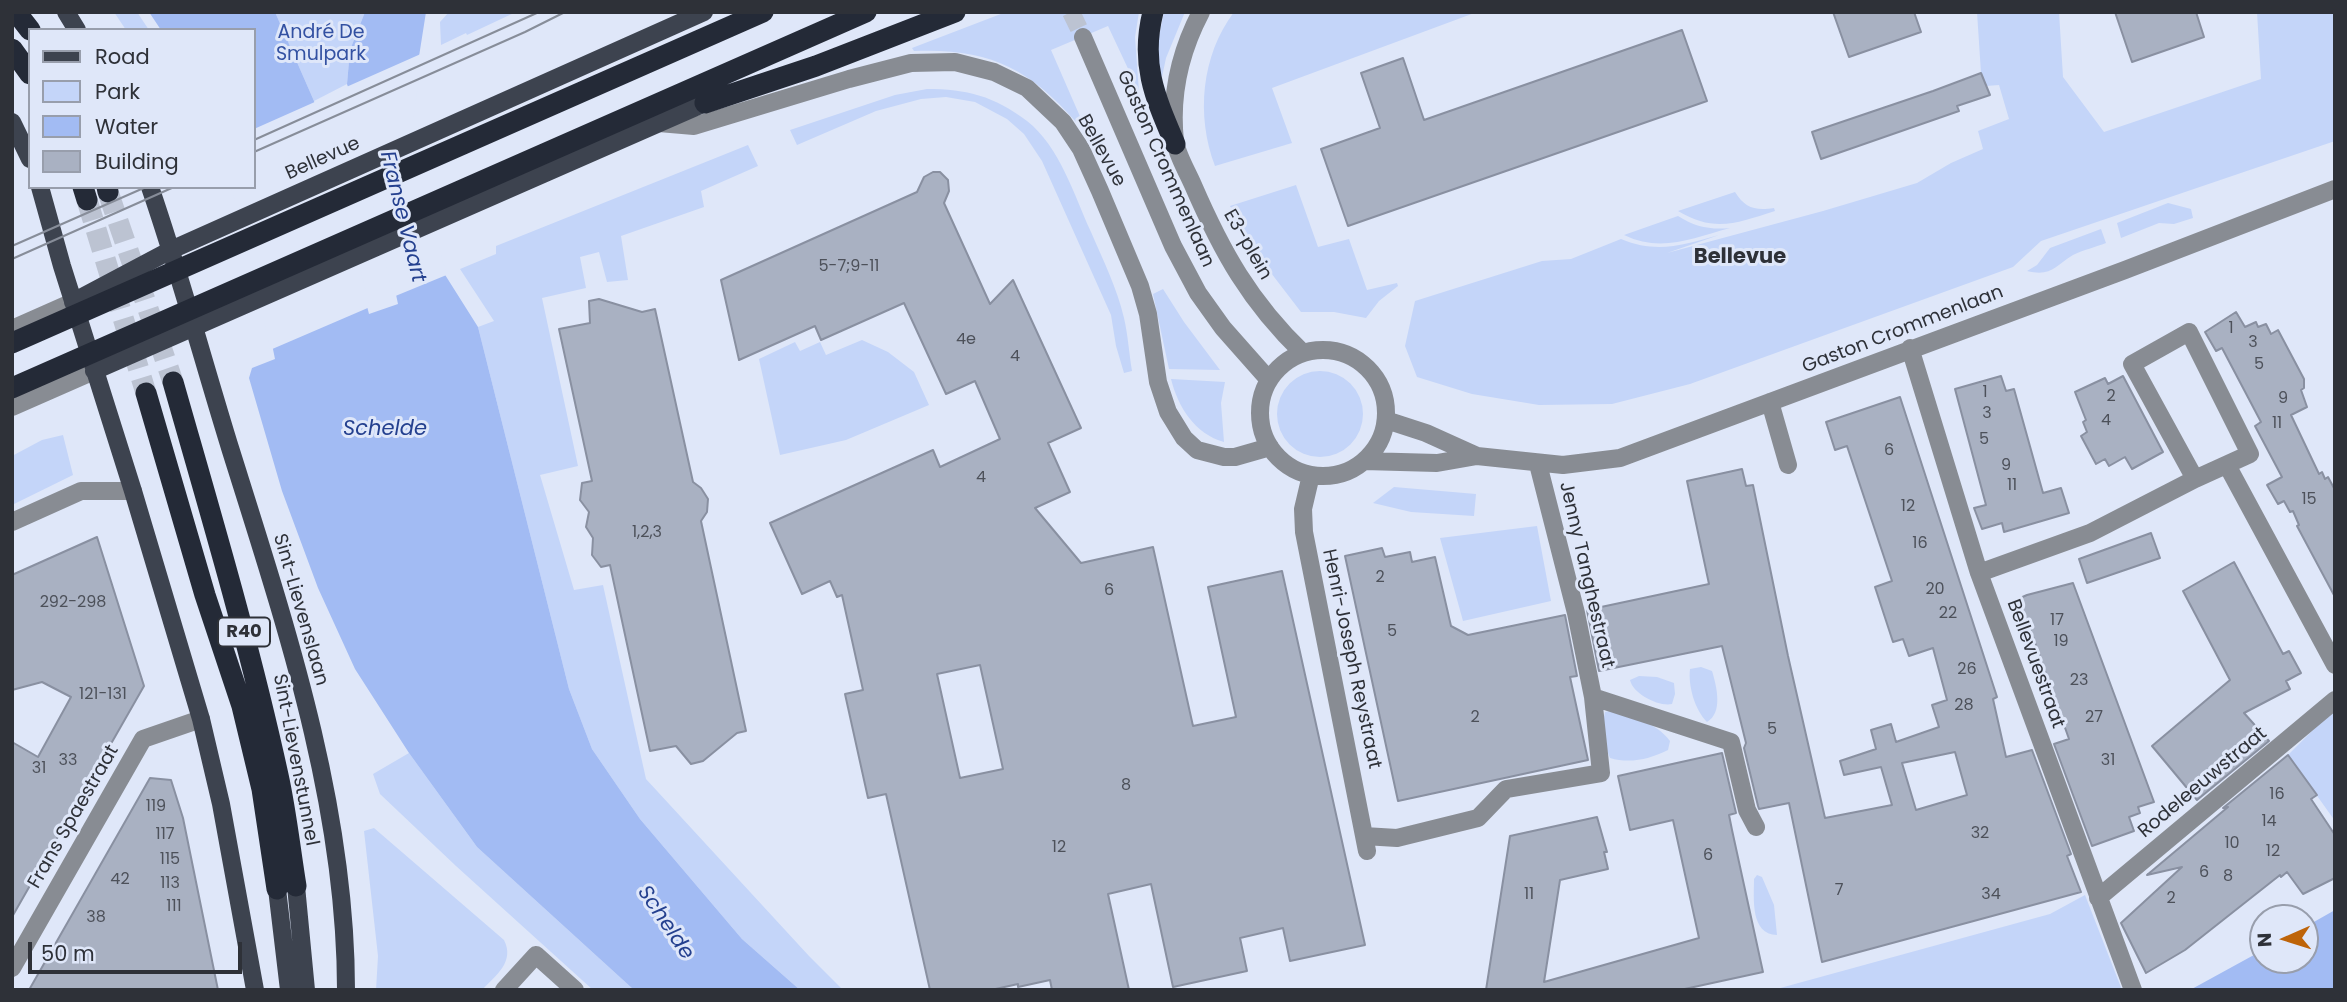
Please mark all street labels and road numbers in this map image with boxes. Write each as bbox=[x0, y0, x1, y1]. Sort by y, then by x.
street label: Gaston Crommenlaan bbox=[1111, 67, 1219, 271]
street label: Bellevue bbox=[1072, 111, 1130, 191]
street label: Bellevue bbox=[282, 132, 364, 186]
street label: E3-plein bbox=[1218, 206, 1276, 284]
street label: Gaston Crommenlaan bbox=[1799, 281, 2007, 379]
street label: Jenny Tanghestraat bbox=[1553, 480, 1619, 670]
street label: Sint-Lievenslaan bbox=[267, 531, 333, 689]
street label: Henri-Joseph Reystraat bbox=[1317, 547, 1385, 771]
street label: Bellevuestraat bbox=[2001, 596, 2069, 732]
road number: R40 bbox=[218, 618, 270, 646]
street label: Sint-Lievenstunnel bbox=[267, 672, 323, 848]
street label: Rodeleeuwstraat bbox=[2134, 723, 2272, 843]
street label: Frans Spaestraat bbox=[24, 741, 124, 893]

